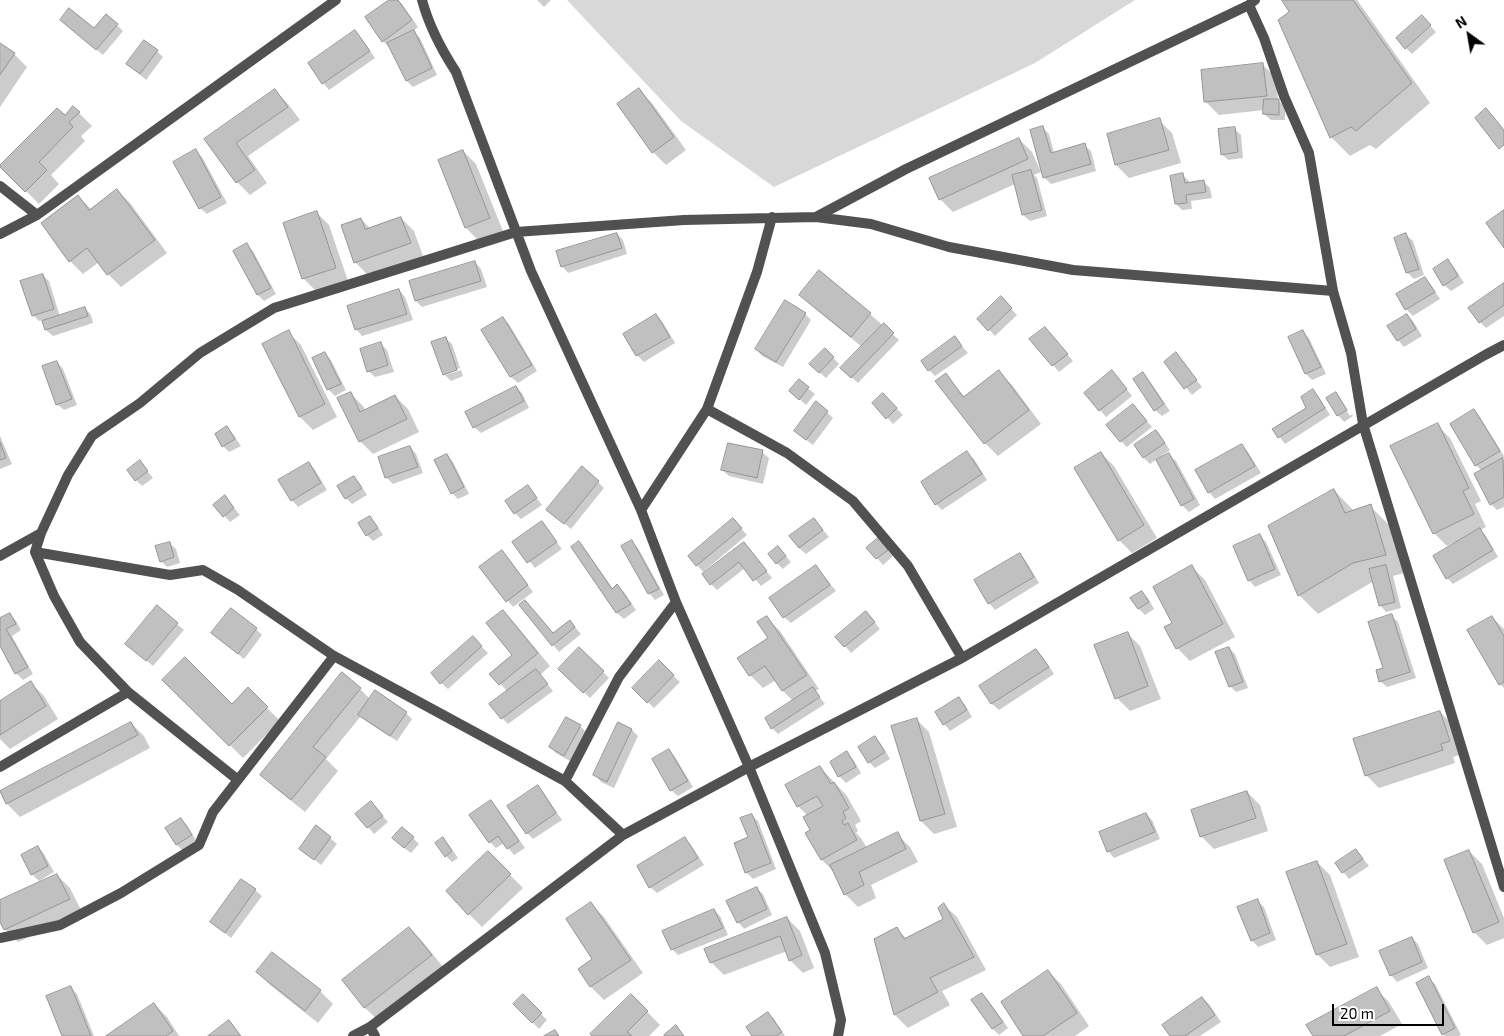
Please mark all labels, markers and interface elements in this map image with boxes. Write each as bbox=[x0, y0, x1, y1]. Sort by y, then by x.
north arrow bbox=[1444, 10, 1494, 60]
text: N bbox=[1452, 12, 1470, 32]
scale bar bbox=[1334, 994, 1446, 1026]
text: 20 m bbox=[1340, 1004, 1374, 1022]

